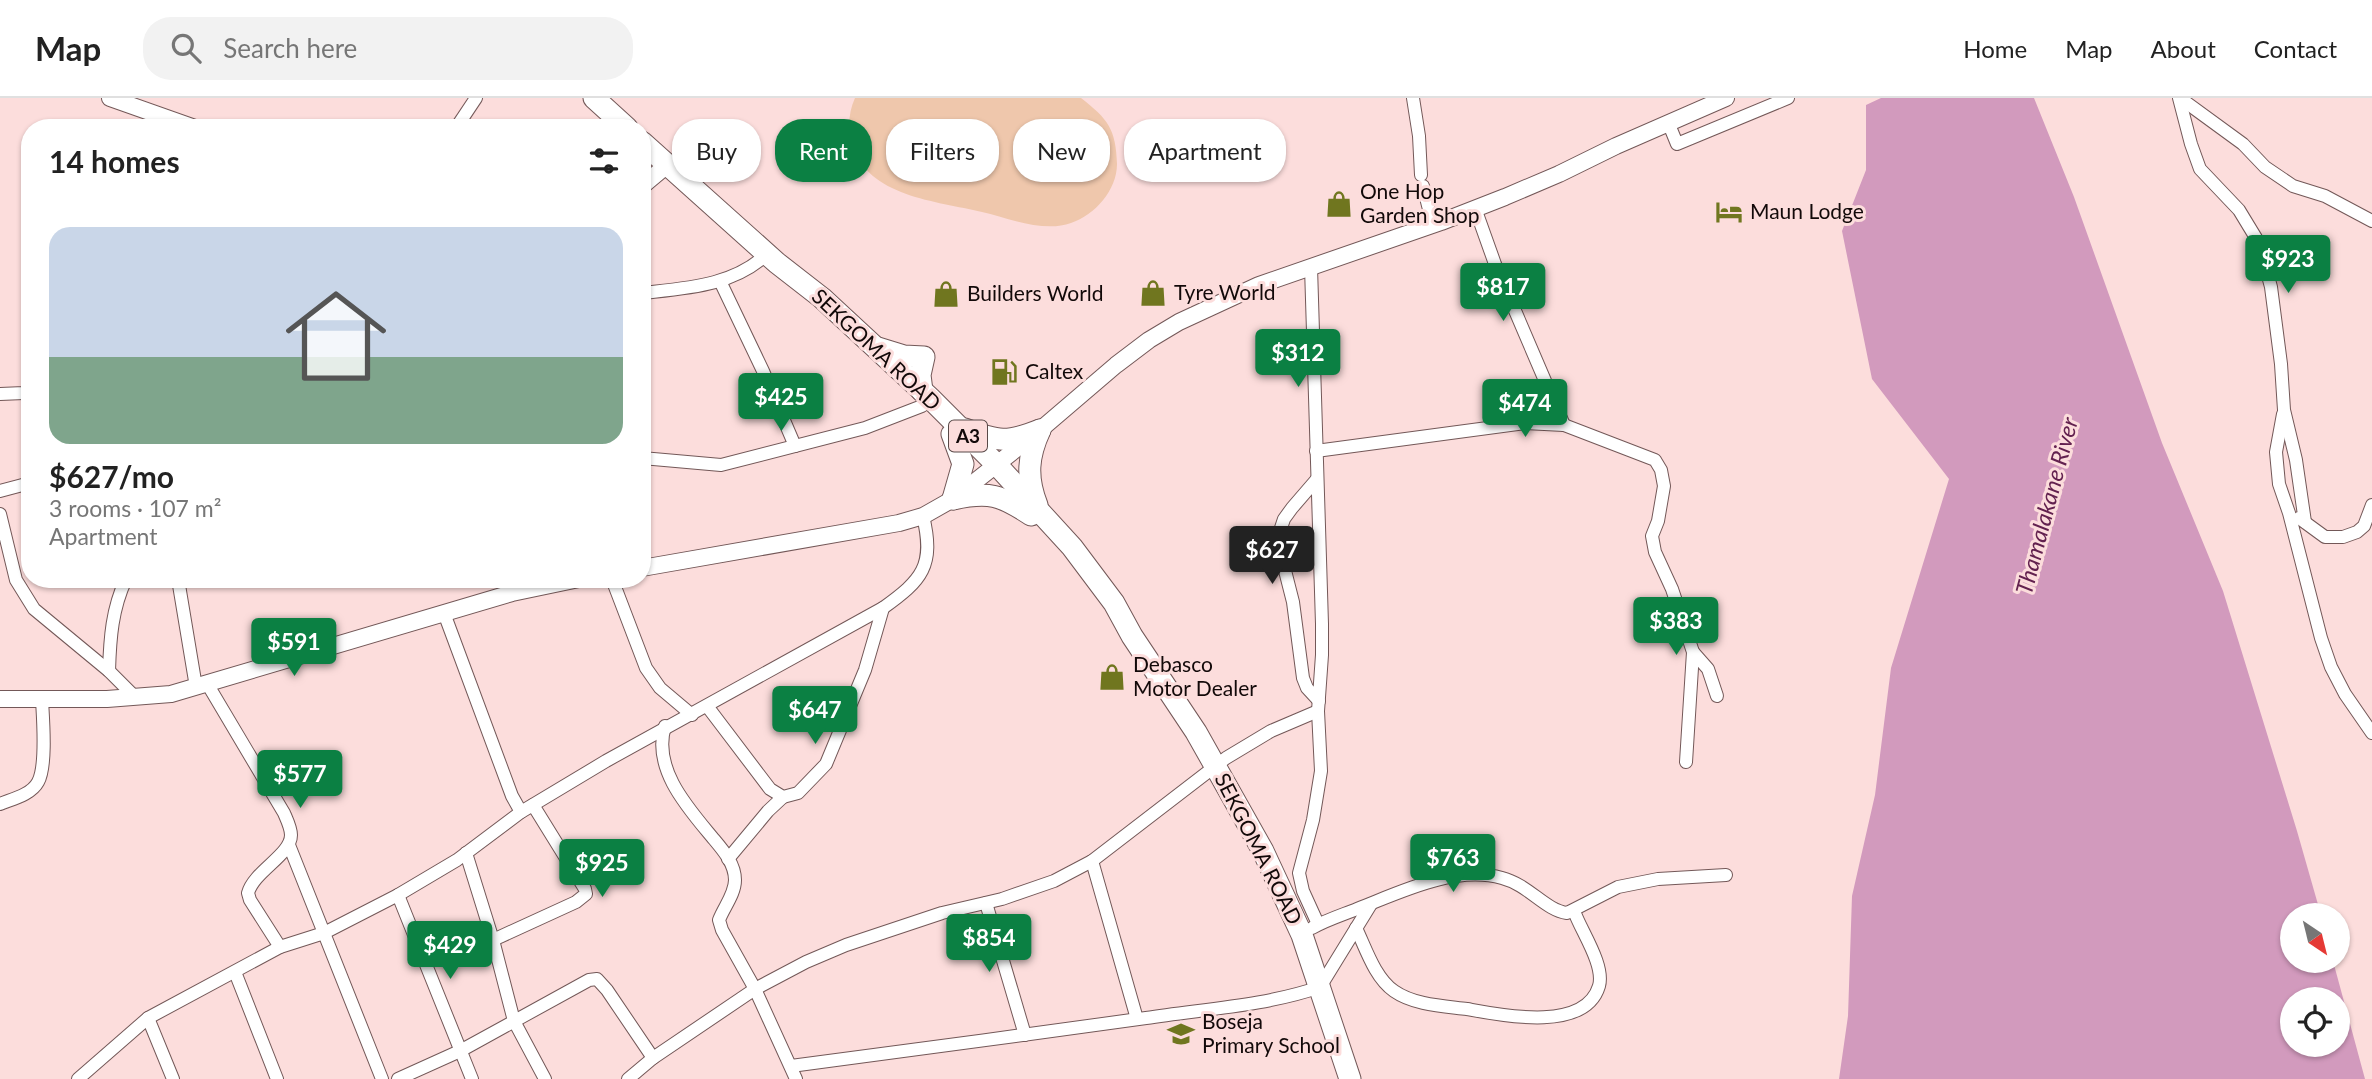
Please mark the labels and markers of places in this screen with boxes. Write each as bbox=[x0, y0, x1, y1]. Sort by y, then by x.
place label: One Hop Garden Shop bbox=[1360, 178, 1480, 227]
shop icon: One Hop Garden Shop bbox=[1324, 189, 1354, 219]
hotel icon: Maun Lodge bbox=[1714, 197, 1744, 227]
place label: Maun Lodge bbox=[1750, 198, 1864, 223]
pin: $923 bbox=[2247, 236, 2329, 295]
pin: $817 bbox=[1462, 264, 1544, 323]
shop icon: Tyre World bbox=[1138, 278, 1168, 308]
shop icon: Builders World bbox=[931, 279, 961, 309]
place label: Tyre World bbox=[1174, 279, 1276, 304]
place label: Builders World bbox=[967, 280, 1104, 305]
pin: $312 bbox=[1257, 330, 1339, 389]
fuel station icon: Caltex bbox=[989, 357, 1019, 387]
place label: Caltex bbox=[1025, 358, 1084, 383]
pin: $425 bbox=[740, 374, 822, 433]
pin: $474 bbox=[1484, 380, 1566, 439]
pin: $627 bbox=[1231, 526, 1313, 586]
pin: $383 bbox=[1635, 598, 1717, 657]
pin: $591 bbox=[253, 618, 335, 678]
place label: Debasco Motor Dealer bbox=[1133, 651, 1257, 700]
shop icon: Debasco Motor Dealer bbox=[1097, 662, 1127, 692]
pin: $647 bbox=[774, 686, 856, 746]
pin: $577 bbox=[259, 750, 341, 810]
pin: $763 bbox=[1412, 834, 1494, 894]
pin: $925 bbox=[561, 840, 643, 899]
pin: $854 bbox=[948, 914, 1030, 974]
pin: $429 bbox=[409, 922, 491, 981]
place label: Boseja Primary School bbox=[1202, 1008, 1340, 1057]
school or university icon: Boseja Primary School bbox=[1166, 1019, 1196, 1049]

